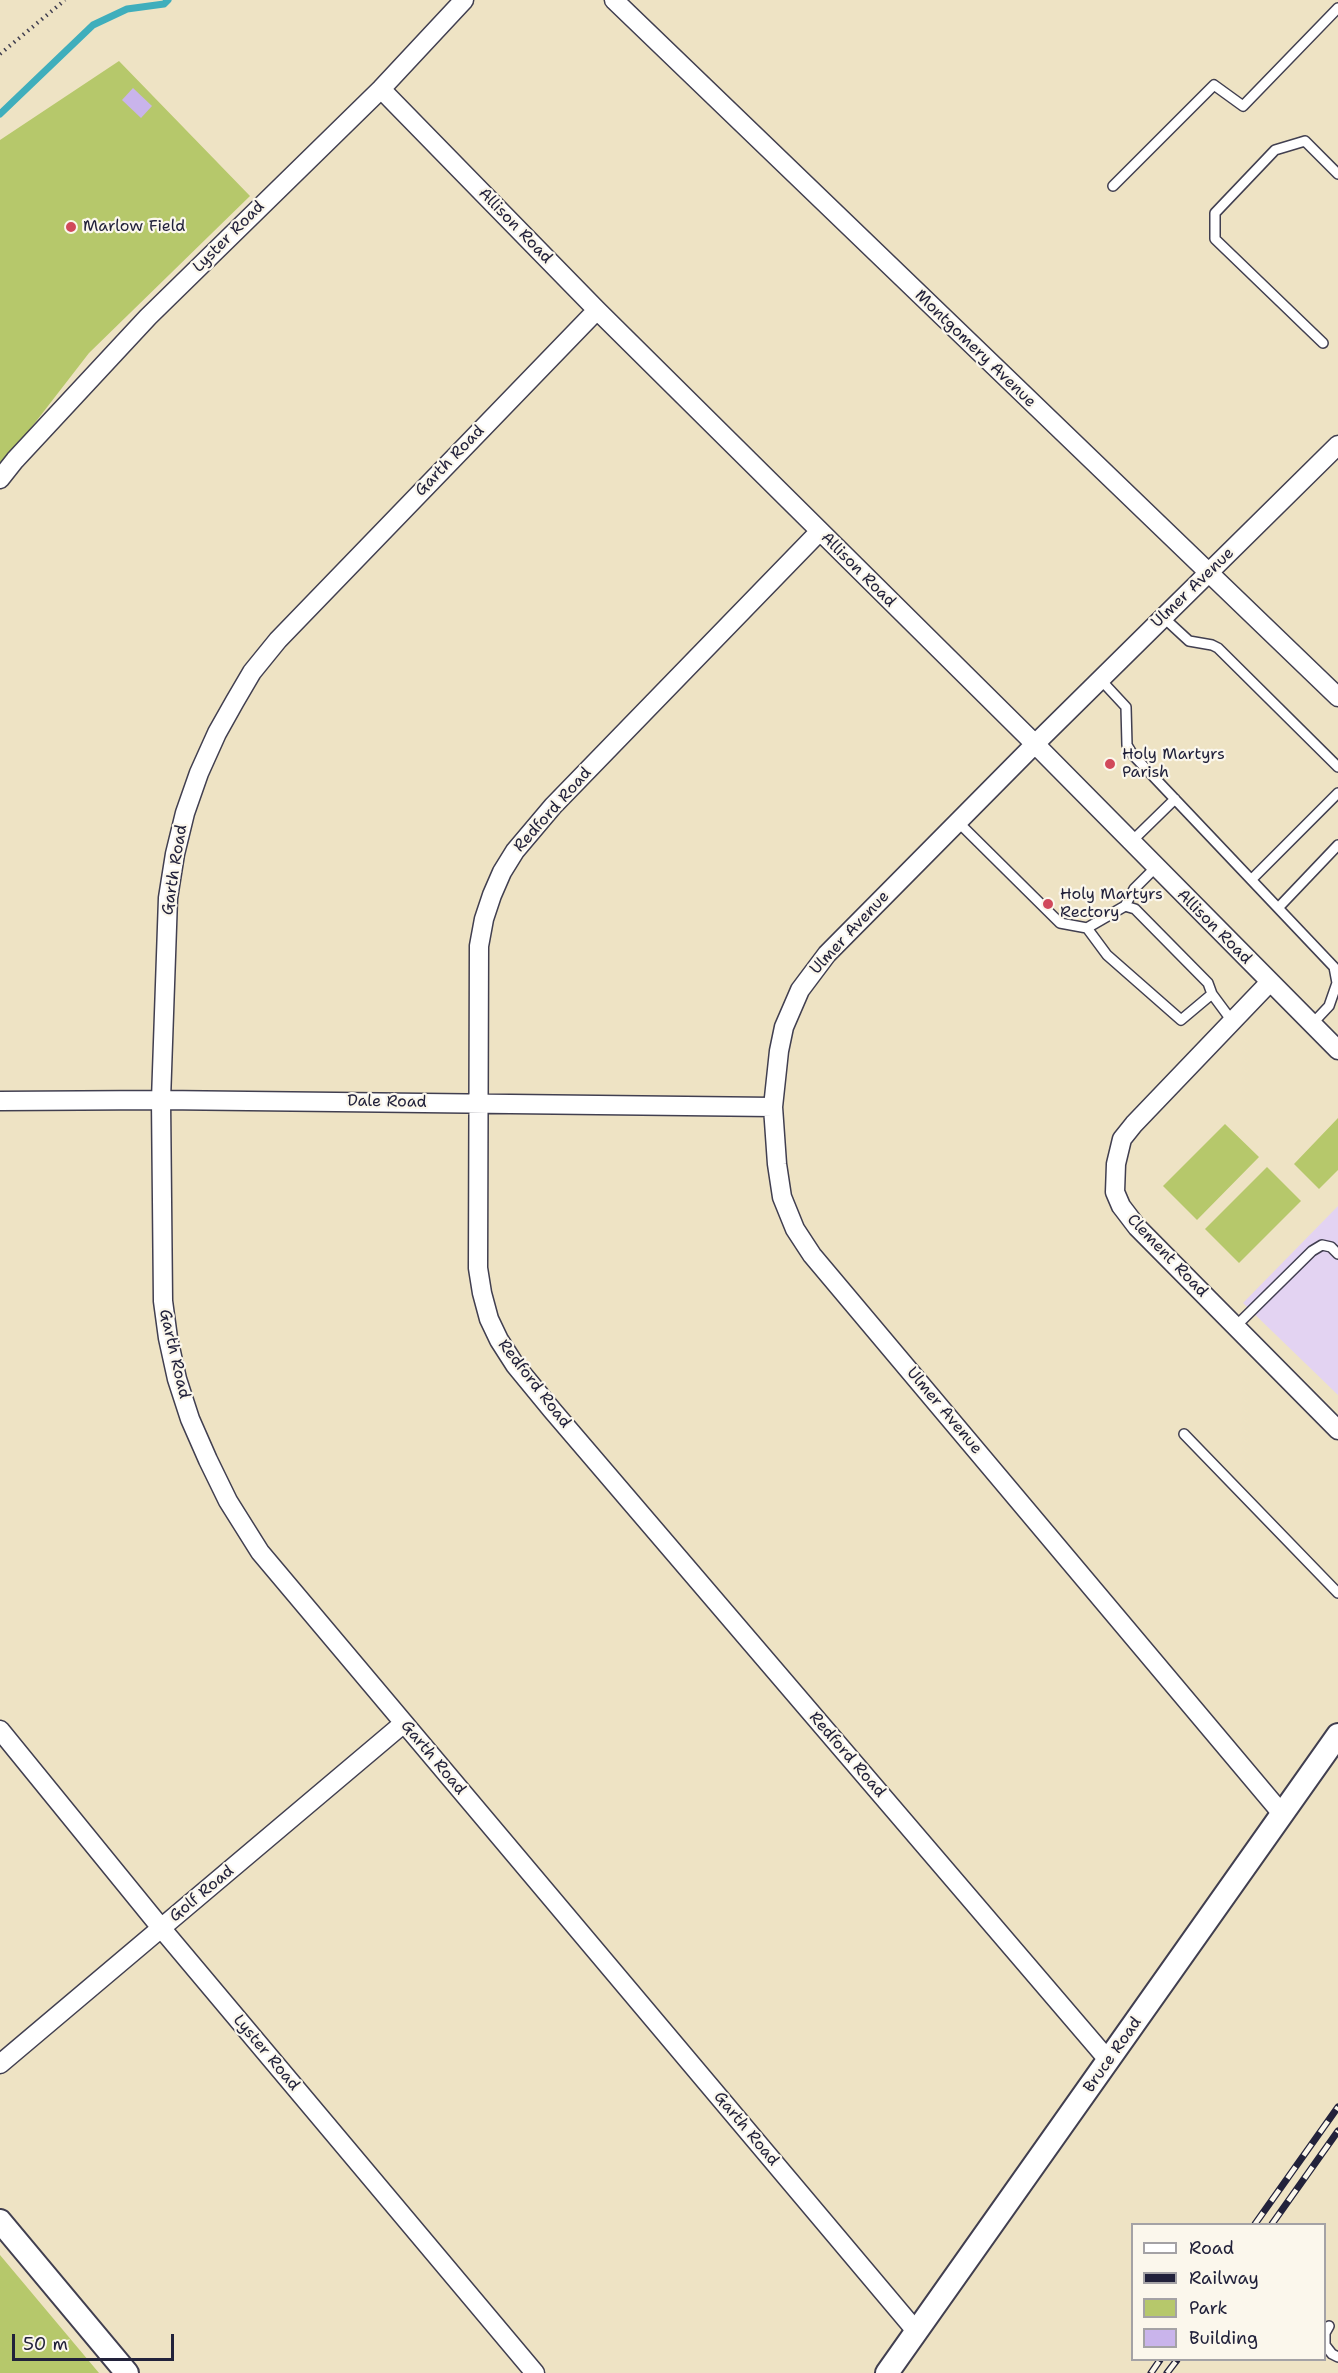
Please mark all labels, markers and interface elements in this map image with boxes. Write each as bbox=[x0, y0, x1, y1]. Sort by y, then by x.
street label: Allison Road bbox=[474, 184, 556, 268]
street label: Lyster Road bbox=[189, 197, 269, 277]
place label: Marlow Field bbox=[83, 217, 185, 237]
marker: Marlow Field bbox=[64, 220, 78, 234]
street label: Montgomery Avenue bbox=[910, 286, 1040, 412]
street label: Garth Road bbox=[411, 422, 489, 500]
street label: Allison Road bbox=[817, 529, 899, 611]
street label: Ulmer Avenue bbox=[1148, 544, 1238, 632]
place label: Holy Martyrs Parish bbox=[1122, 745, 1225, 783]
marker: Holy Martyrs Parish bbox=[1103, 757, 1117, 771]
street label: Redford Road bbox=[510, 764, 596, 856]
street label: Garth Road bbox=[158, 823, 192, 917]
place label: Holy Martyrs Rectory bbox=[1060, 885, 1163, 923]
street label: Allison Road bbox=[1173, 886, 1255, 968]
street label: Ulmer Avenue bbox=[806, 887, 894, 979]
marker: Holy Martyrs Rectory bbox=[1041, 897, 1055, 911]
street label: Dale Road bbox=[347, 1092, 427, 1112]
street label: Clement Road bbox=[1123, 1210, 1211, 1302]
street label: Garth Road bbox=[154, 1307, 194, 1401]
street label: Redford Road bbox=[493, 1336, 575, 1432]
street label: Ulmer Avenue bbox=[902, 1364, 986, 1458]
street label: Redford Road bbox=[805, 1708, 889, 1802]
street label: Garth Road bbox=[396, 1717, 470, 1799]
street label: Golf Road bbox=[166, 1862, 238, 1926]
street label: Lyster Road bbox=[229, 2011, 303, 2095]
street label: Bruce Road bbox=[1080, 2013, 1146, 2097]
street label: Garth Road bbox=[709, 2088, 783, 2170]
legend bbox=[1131, 2223, 1326, 2361]
text: Road bbox=[1189, 2236, 1234, 2260]
text: Railway bbox=[1189, 2266, 1259, 2290]
text: Park bbox=[1189, 2296, 1228, 2320]
scale bar bbox=[15, 2322, 177, 2360]
text: Building bbox=[1189, 2326, 1258, 2350]
text: 50 m bbox=[23, 2332, 68, 2356]

